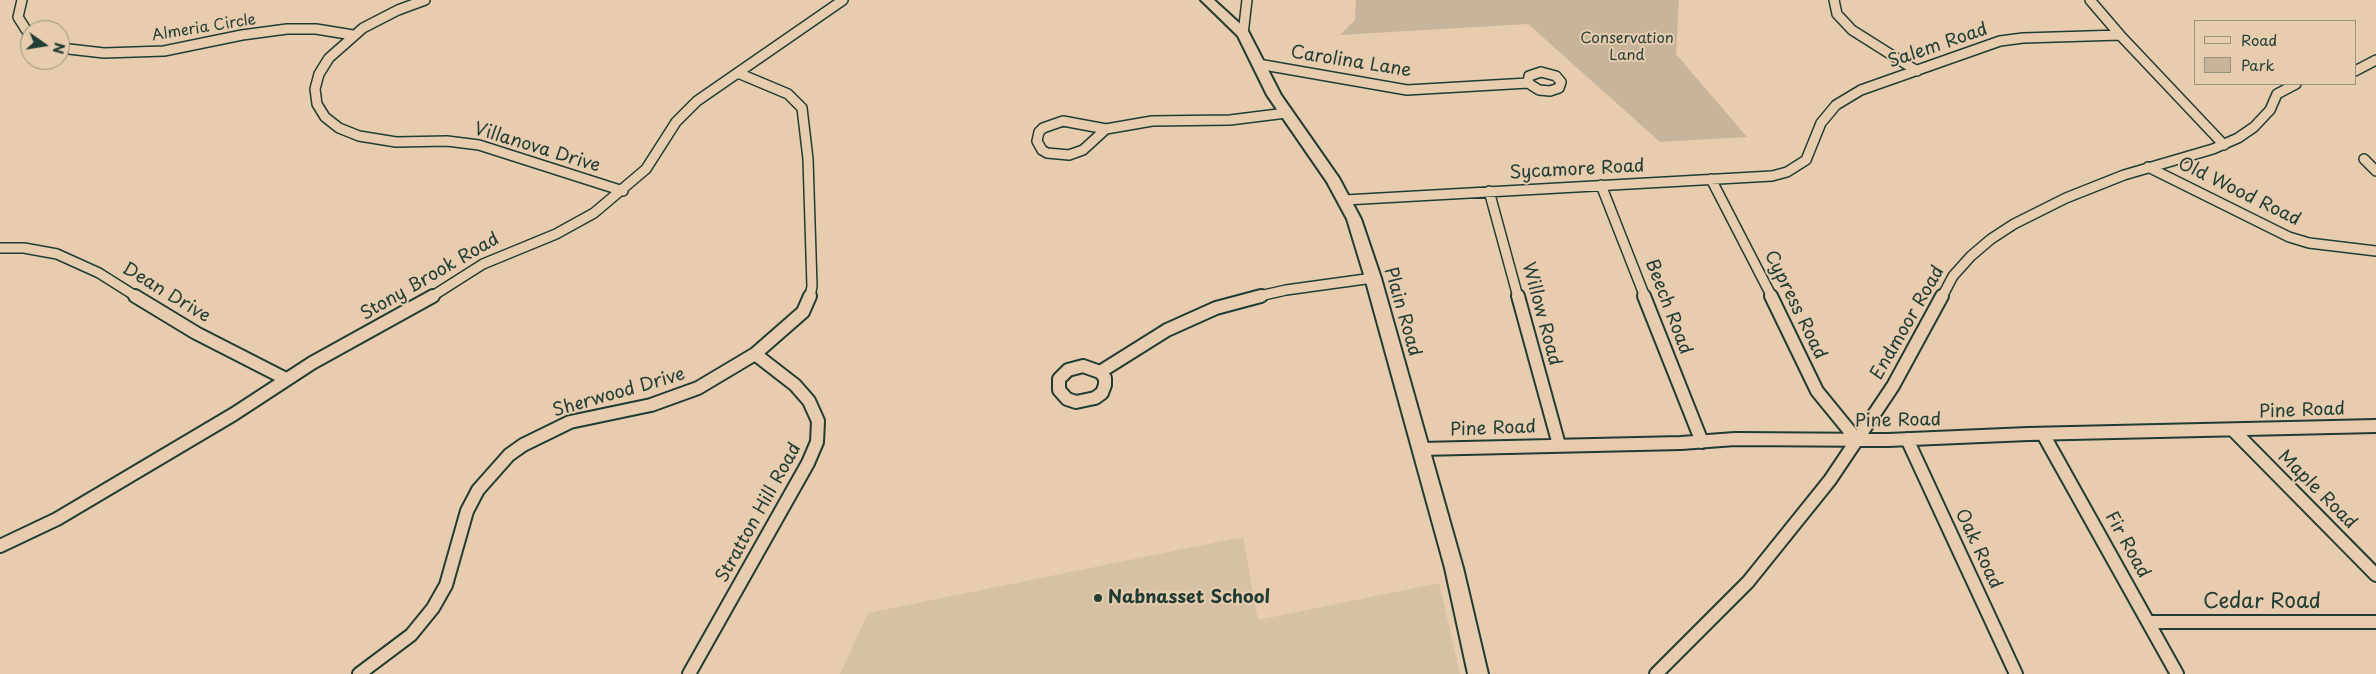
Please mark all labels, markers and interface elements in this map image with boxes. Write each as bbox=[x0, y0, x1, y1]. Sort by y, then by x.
street label: Almeria Circle bbox=[151, 11, 257, 45]
street label: Salem Road bbox=[1885, 19, 1991, 73]
north arrow bbox=[20, 20, 70, 70]
legend bbox=[2194, 20, 2356, 85]
text: Road bbox=[2241, 28, 2277, 51]
park label: Conservation Land bbox=[1580, 30, 1674, 65]
text: N bbox=[48, 40, 71, 56]
street label: Carolina Lane bbox=[1289, 42, 1413, 82]
text: Park bbox=[2241, 53, 2275, 76]
street label: Villanova Drive bbox=[471, 119, 603, 177]
street label: Old Wood Road bbox=[2174, 153, 2304, 231]
street label: Sycamore Road bbox=[1509, 156, 1645, 184]
street label: Stony Brook Road bbox=[357, 228, 503, 326]
street label: Cypress Road bbox=[1759, 247, 1831, 363]
street label: Beech Road bbox=[1640, 256, 1696, 358]
street label: Dean Drive bbox=[118, 258, 214, 328]
street label: Willow Road bbox=[1517, 260, 1565, 368]
street label: Endmoor Road bbox=[1867, 262, 1949, 384]
street label: Plain Road bbox=[1379, 265, 1425, 359]
street label: Sherwood Drive bbox=[550, 364, 688, 422]
street label: Pine Road bbox=[2259, 399, 2345, 423]
street label: Pine Road bbox=[1855, 409, 1941, 433]
street label: Pine Road bbox=[1450, 417, 1536, 441]
street label: Stratton Hill Road bbox=[712, 439, 806, 587]
street label: Maple Road bbox=[2273, 446, 2361, 534]
street label: Oak Road bbox=[1950, 506, 2006, 592]
street label: Fir Road bbox=[2100, 508, 2154, 582]
place label: Nabnasset School bbox=[1108, 587, 1270, 609]
street label: Cedar Road bbox=[2203, 589, 2321, 615]
marker: Nabnasset School bbox=[1092, 592, 1104, 604]

